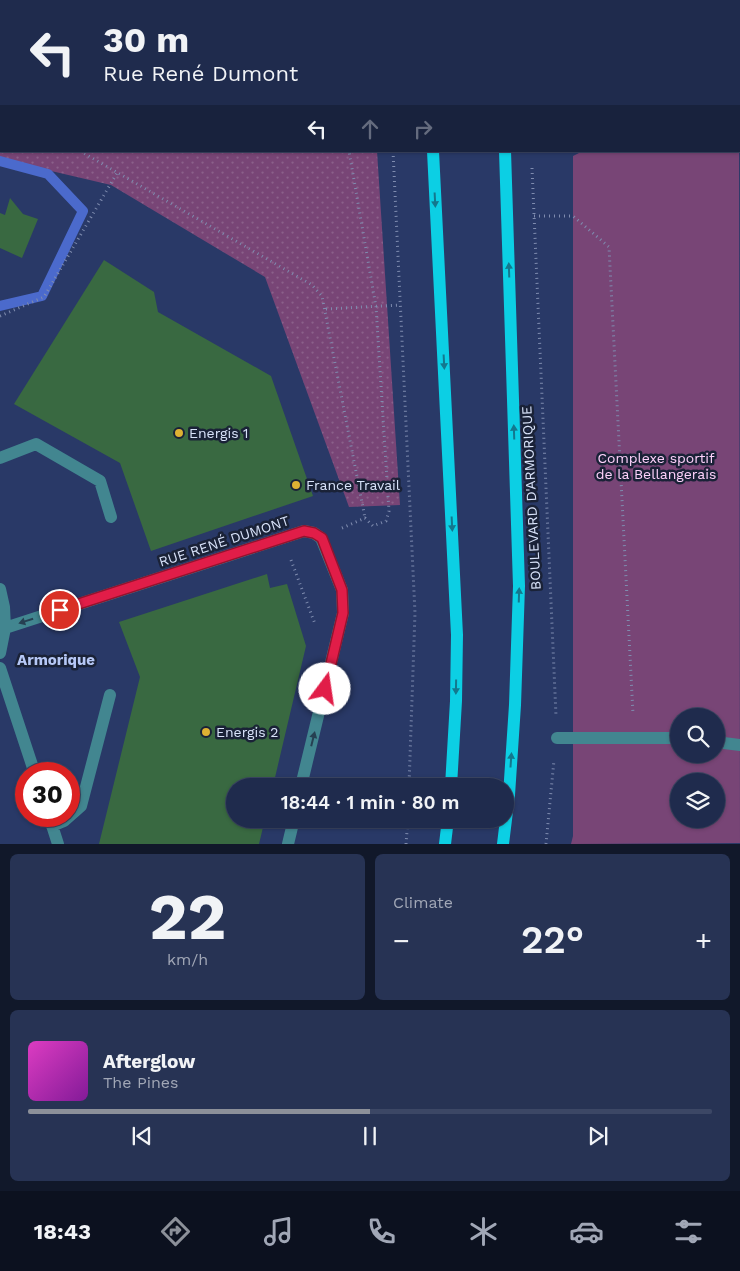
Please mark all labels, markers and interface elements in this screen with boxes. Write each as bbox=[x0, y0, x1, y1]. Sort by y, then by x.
text: 30 m bbox=[103, 19, 189, 61]
icon: left bbox=[20, 20, 85, 85]
text: Rue René Dumont bbox=[103, 61, 298, 86]
icon: left bbox=[303, 115, 331, 143]
icon: ahead bbox=[356, 115, 384, 143]
icon: right bbox=[409, 115, 437, 143]
one-way arrow bbox=[432, 192, 440, 208]
one-way arrow bbox=[504, 261, 512, 277]
one-way arrow bbox=[440, 354, 448, 370]
street label: BOULEVARD D'ARMORIQUE bbox=[518, 406, 544, 590]
one-way arrow bbox=[510, 424, 518, 440]
place label: Energis 1 bbox=[189, 425, 249, 441]
marker: Energis 1 bbox=[173, 427, 185, 439]
park label: Complexe sportif de la Bellangerais bbox=[596, 450, 716, 482]
place label: France Travail bbox=[306, 477, 401, 493]
marker: France Travail bbox=[290, 479, 302, 491]
street label: RUE RENÉ DUMONT bbox=[157, 512, 292, 570]
one-way arrow bbox=[449, 517, 457, 533]
one-way arrow bbox=[515, 586, 523, 602]
pin bbox=[39, 589, 81, 631]
icon: arrive bbox=[46, 596, 74, 624]
one-way arrow bbox=[18, 617, 33, 625]
district label: Armorique bbox=[17, 651, 95, 669]
position arrow bbox=[298, 662, 350, 714]
one-way arrow bbox=[452, 679, 460, 695]
map controls bbox=[670, 708, 725, 828]
button: search bbox=[670, 708, 725, 763]
place label: Energis 2 bbox=[216, 724, 279, 740]
marker: Energis 2 bbox=[200, 726, 212, 738]
one-way arrow bbox=[309, 731, 317, 746]
one-way arrow bbox=[508, 752, 516, 768]
speed limit sign: 30 bbox=[15, 762, 80, 827]
button: layers bbox=[670, 773, 725, 828]
text: 18:44 · 1 min · 80 m bbox=[281, 791, 459, 814]
text: 22 bbox=[149, 879, 226, 955]
text: Climate bbox=[393, 893, 453, 912]
text: 22° bbox=[521, 918, 584, 962]
text: − bbox=[393, 924, 410, 957]
text: + bbox=[695, 924, 712, 957]
text: km/h bbox=[167, 950, 208, 969]
text: Afterglow bbox=[103, 1050, 195, 1073]
text: The Pines bbox=[103, 1073, 179, 1092]
icon: previous bbox=[128, 1122, 156, 1150]
icon: pause bbox=[356, 1122, 384, 1150]
icon: next bbox=[584, 1122, 612, 1150]
icon: directions bbox=[158, 1214, 193, 1249]
icon: music bbox=[261, 1214, 296, 1249]
icon: phone bbox=[364, 1214, 399, 1249]
icon: climate bbox=[466, 1214, 501, 1249]
icon: car bbox=[569, 1214, 604, 1249]
icon: filters bbox=[671, 1214, 706, 1249]
text: 18:43 bbox=[34, 1219, 91, 1244]

